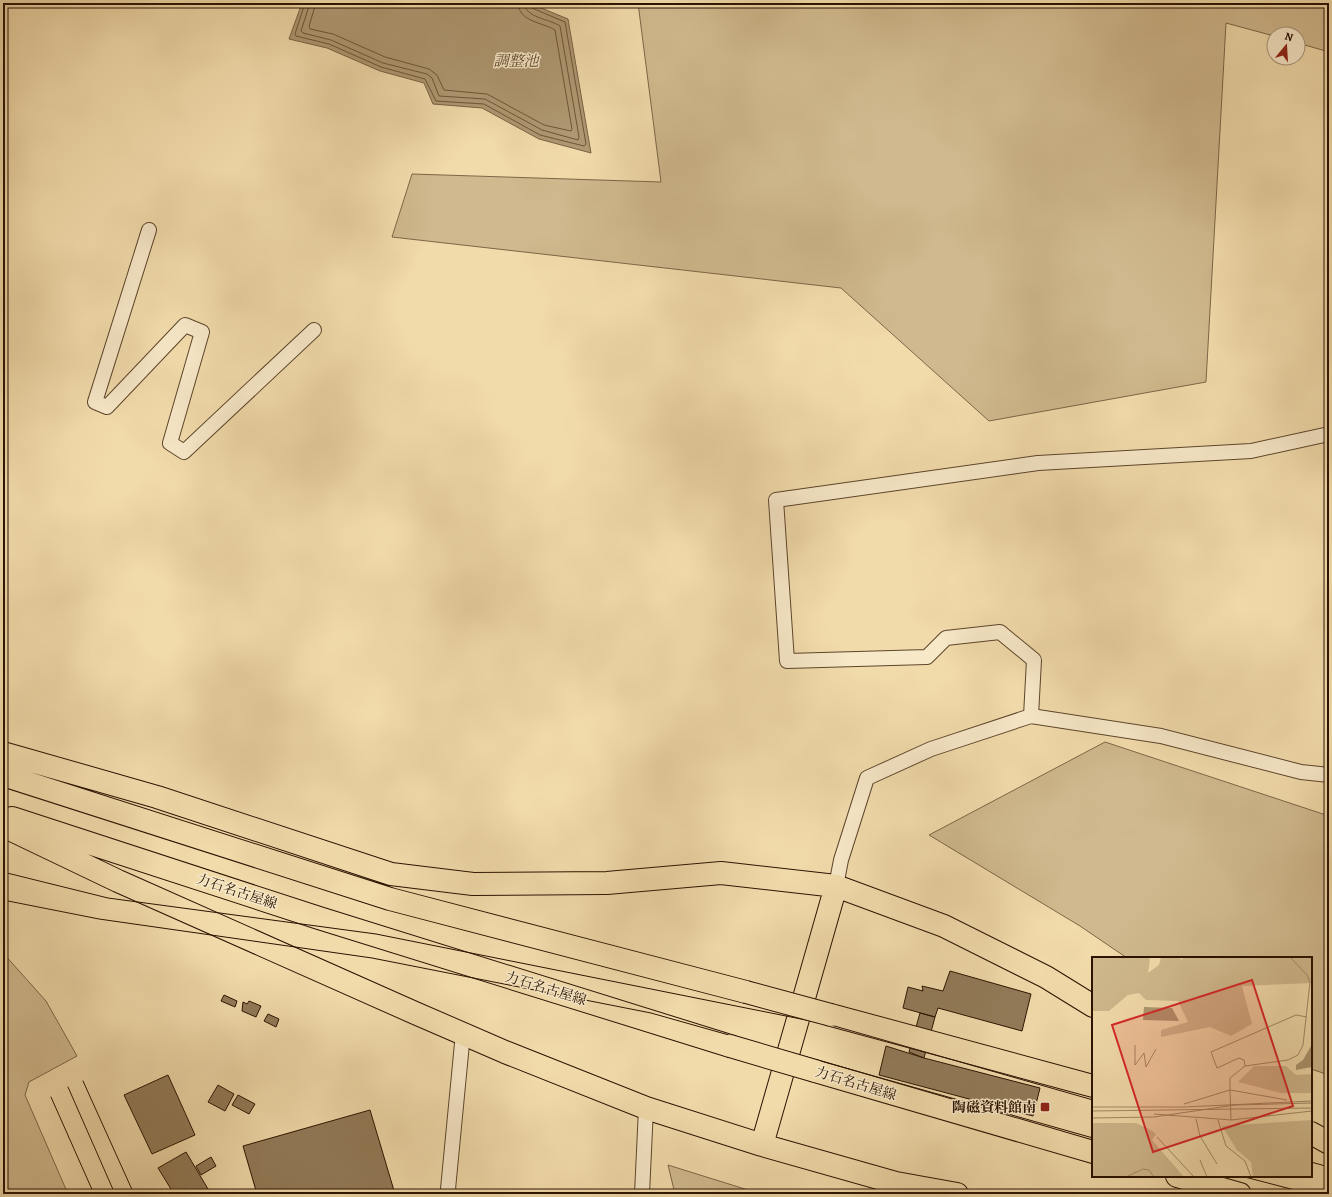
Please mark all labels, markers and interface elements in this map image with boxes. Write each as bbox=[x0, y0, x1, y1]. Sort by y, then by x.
north arrow bbox=[1266, 26, 1306, 66]
text: N bbox=[1283, 29, 1295, 45]
water label: 調整池 bbox=[493, 51, 540, 71]
street label: 力石名古屋線 bbox=[194, 869, 280, 913]
inset map bbox=[1092, 957, 1312, 1177]
street label: 力石名古屋線 bbox=[503, 967, 589, 1010]
street label: 力石名古屋線 bbox=[813, 1062, 899, 1105]
place label: 陶磁資料館南 bbox=[952, 1098, 1036, 1117]
marker: 陶磁資料館南 bbox=[1039, 1101, 1051, 1113]

